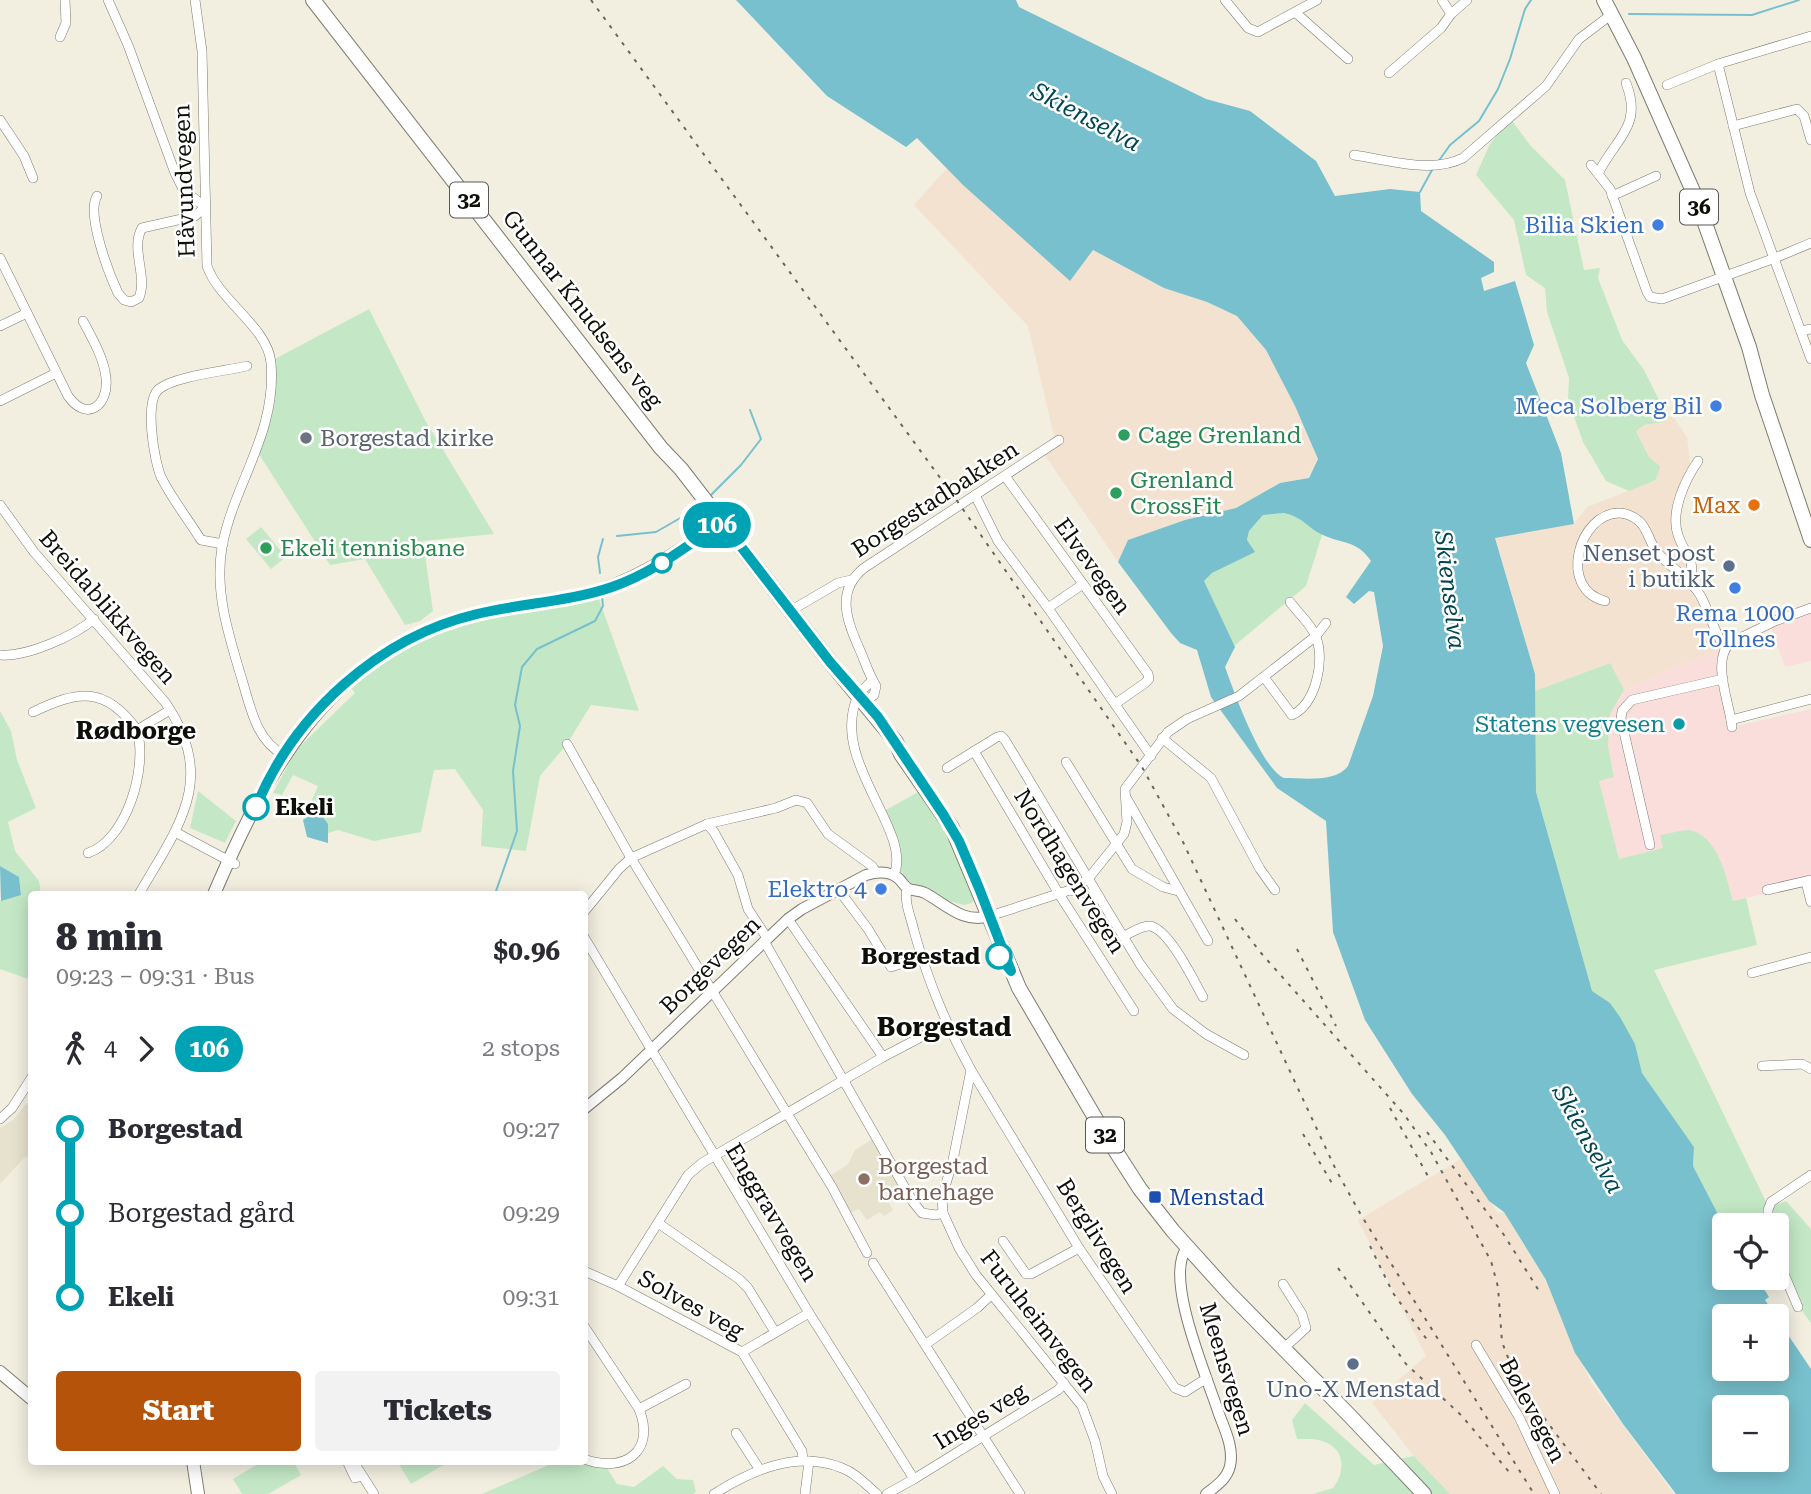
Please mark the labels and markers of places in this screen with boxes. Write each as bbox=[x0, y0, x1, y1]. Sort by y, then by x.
place label: Bilia Skien bbox=[1525, 212, 1644, 239]
marker: Bilia Skien bbox=[1650, 217, 1666, 233]
place label: Meca Solberg Bil bbox=[1515, 393, 1702, 420]
marker: Meca Solberg Bil bbox=[1708, 398, 1724, 414]
place label: Cage Grenland bbox=[1138, 422, 1302, 449]
place label: Borgestad kirke bbox=[320, 425, 494, 452]
marker: Cage Grenland bbox=[1116, 427, 1132, 443]
marker: Borgestad kirke bbox=[298, 430, 314, 446]
place label: Grenland CrossFit bbox=[1130, 467, 1234, 520]
marker: Grenland CrossFit bbox=[1108, 485, 1124, 501]
place label: Max bbox=[1692, 492, 1741, 519]
marker: Max bbox=[1746, 497, 1762, 513]
place label: Ekeli tennisbane bbox=[280, 535, 465, 562]
marker: Ekeli tennisbane bbox=[258, 540, 274, 556]
place label: Nenset post i butikk bbox=[1583, 540, 1715, 593]
unlabelled marker bbox=[652, 553, 672, 573]
marker: Nenset post i butikk bbox=[1721, 558, 1737, 574]
marker: Rema 1000 Tollnes bbox=[1727, 580, 1743, 596]
place label: Rema 1000 Tollnes bbox=[1675, 600, 1795, 653]
place label: Statens vegvesen bbox=[1475, 711, 1665, 738]
marker: Statens vegvesen bbox=[1671, 716, 1687, 732]
marker: Ekeli bbox=[243, 794, 269, 820]
place label: Ekeli bbox=[275, 794, 334, 821]
place label: Elektro 4 bbox=[768, 876, 867, 903]
marker: Elektro 4 bbox=[873, 881, 889, 897]
place label: Borgestad bbox=[861, 943, 980, 970]
marker: Borgestad bbox=[986, 943, 1012, 969]
place label: Borgestad barnehage bbox=[878, 1153, 994, 1206]
marker: Borgestad barnehage bbox=[856, 1171, 872, 1187]
place label: Menstad bbox=[1169, 1184, 1265, 1211]
marker: Menstad bbox=[1147, 1189, 1163, 1205]
marker: Uno-X Menstad bbox=[1345, 1356, 1361, 1372]
place label: Uno-X Menstad bbox=[1266, 1376, 1441, 1403]

